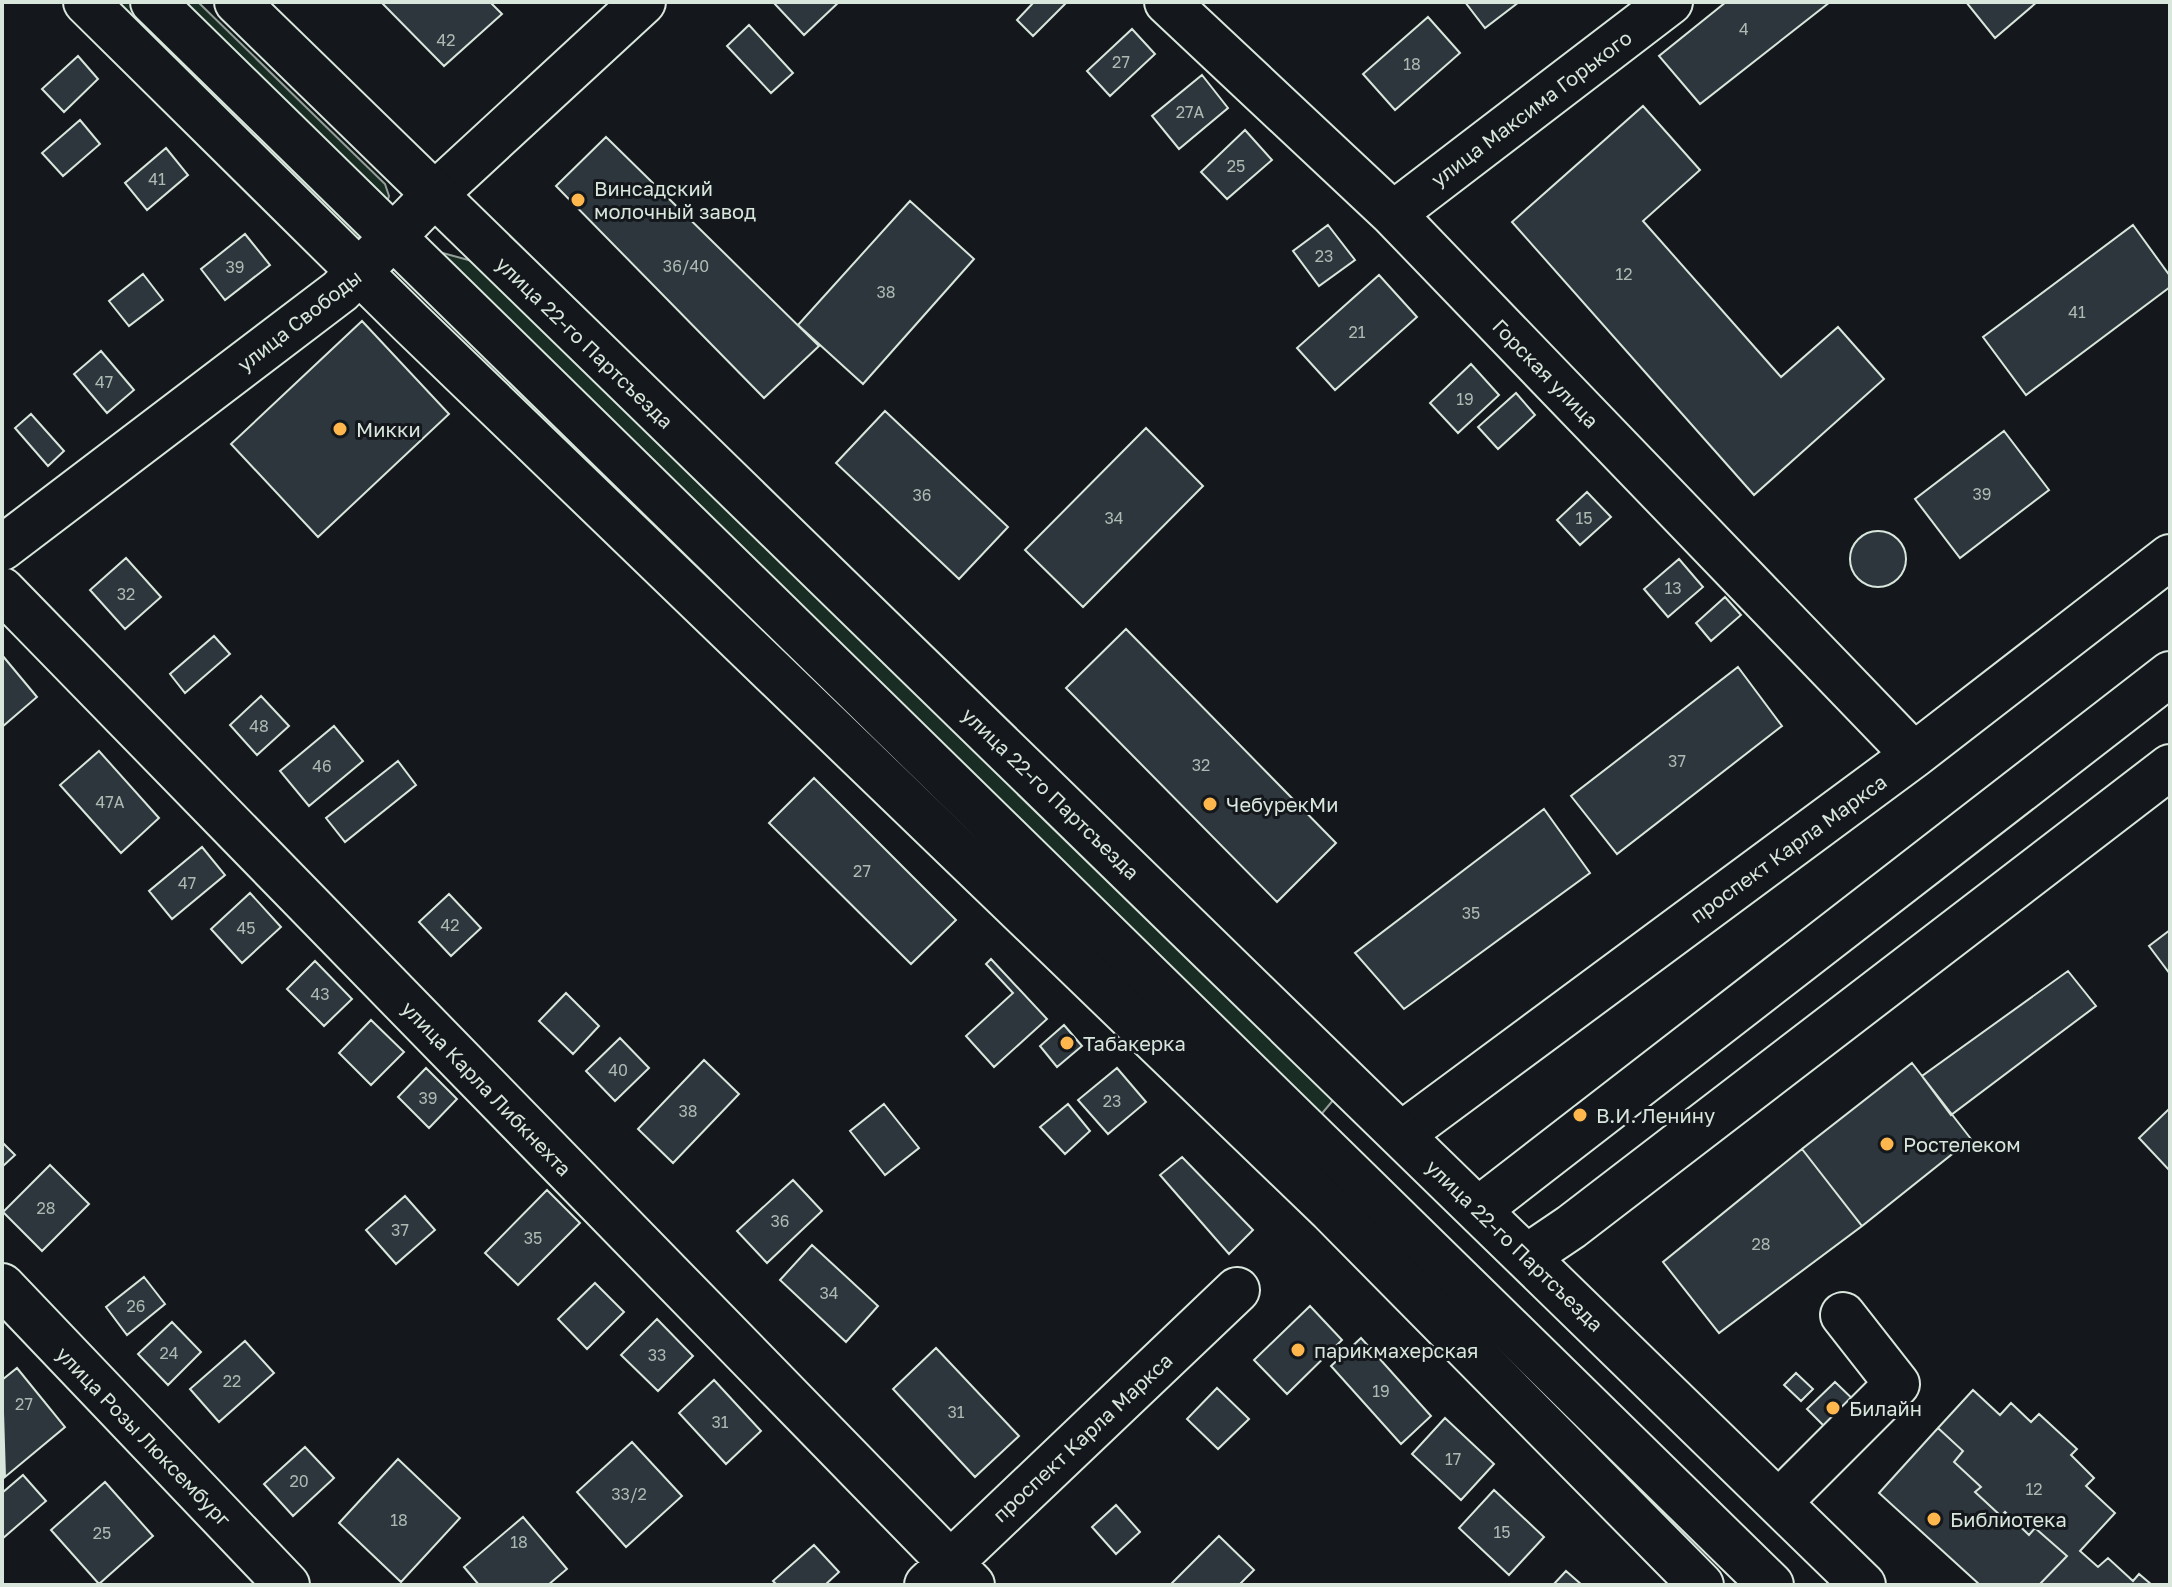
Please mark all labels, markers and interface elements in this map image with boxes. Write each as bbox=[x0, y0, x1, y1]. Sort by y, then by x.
house number: 4 bbox=[1739, 19, 1749, 39]
street label: улица Максима Горького bbox=[1426, 25, 1636, 191]
house number: 42 bbox=[436, 30, 456, 50]
house number: 27 bbox=[1112, 52, 1130, 72]
house number: 18 bbox=[1403, 54, 1421, 74]
house number: 27А bbox=[1176, 102, 1205, 122]
house number: 25 bbox=[1227, 156, 1245, 176]
house number: 41 bbox=[148, 169, 166, 189]
place label: Винсадский молочный завод bbox=[594, 176, 756, 223]
marker: Винсадский молочный завод bbox=[569, 191, 587, 209]
house number: 23 bbox=[1315, 246, 1333, 266]
street label: улица 22-го Партсъезда bbox=[491, 251, 679, 433]
house number: 36/40 bbox=[663, 256, 709, 276]
house number: 39 bbox=[225, 257, 245, 277]
street label: улица Свободы bbox=[232, 264, 366, 376]
house number: 12 bbox=[1615, 264, 1633, 284]
house number: 38 bbox=[876, 282, 896, 302]
house number: 41 bbox=[2068, 302, 2086, 322]
street label: Горская улица bbox=[1488, 314, 1604, 432]
house number: 21 bbox=[1348, 322, 1366, 342]
house number: 47 bbox=[95, 372, 113, 392]
house number: 19 bbox=[1456, 389, 1474, 409]
place label: Микки bbox=[356, 417, 421, 441]
marker: Микки bbox=[331, 420, 349, 438]
house number: 39 bbox=[1972, 484, 1992, 504]
house number: 36 bbox=[912, 485, 932, 505]
house number: 34 bbox=[1104, 508, 1124, 528]
house number: 15 bbox=[1575, 508, 1593, 528]
house number: 13 bbox=[1664, 578, 1682, 598]
house number: 32 bbox=[117, 584, 135, 604]
street label: улица 22-го Партсъезда bbox=[957, 702, 1145, 884]
house number: 48 bbox=[249, 716, 269, 736]
house number: 37 bbox=[1668, 751, 1686, 771]
house number: 32 bbox=[1192, 755, 1210, 775]
house number: 46 bbox=[312, 756, 332, 776]
street label: проспект Карла Маркса bbox=[1685, 769, 1891, 927]
house number: 47А bbox=[96, 792, 125, 812]
place label: ЧебурекМи bbox=[1226, 792, 1339, 816]
marker: ЧебурекМи bbox=[1201, 795, 1219, 813]
house number: 27 bbox=[853, 861, 871, 881]
house number: 47 bbox=[178, 873, 196, 893]
house number: 35 bbox=[1462, 903, 1480, 923]
house number: 42 bbox=[440, 915, 460, 935]
house number: 45 bbox=[236, 918, 256, 938]
house number: 43 bbox=[310, 984, 330, 1004]
street label: улица Карла Либкнехта bbox=[397, 996, 577, 1180]
place label: Табакерка bbox=[1083, 1031, 1186, 1055]
marker: Табакерка bbox=[1058, 1034, 1076, 1052]
house number: 40 bbox=[608, 1060, 628, 1080]
house number: 39 bbox=[418, 1088, 438, 1108]
house number: 23 bbox=[1103, 1091, 1121, 1111]
house number: 38 bbox=[678, 1101, 698, 1121]
place label: В.И. Ленину bbox=[1596, 1103, 1715, 1127]
marker: В.И. Ленину bbox=[1571, 1106, 1589, 1124]
place label: Ростелеком bbox=[1903, 1132, 2021, 1156]
marker: Ростелеком bbox=[1878, 1135, 1896, 1153]
street label: улица 22-го Партсъезда bbox=[1421, 1154, 1609, 1336]
house number: 28 bbox=[36, 1198, 56, 1218]
house number: 36 bbox=[770, 1211, 790, 1231]
house number: 37 bbox=[391, 1220, 409, 1240]
house number: 35 bbox=[524, 1228, 542, 1248]
house number: 28 bbox=[1751, 1234, 1771, 1254]
house number: 34 bbox=[819, 1283, 839, 1303]
house number: 26 bbox=[127, 1296, 145, 1316]
place label: парикмахерская bbox=[1314, 1338, 1478, 1362]
street label: улица Розы Люксембург bbox=[52, 1341, 236, 1531]
marker: парикмахерская bbox=[1289, 1341, 1307, 1359]
house number: 24 bbox=[159, 1343, 179, 1363]
house number: 33 bbox=[648, 1345, 666, 1365]
street label: проспект Карла Маркса bbox=[987, 1348, 1177, 1526]
house number: 22 bbox=[223, 1371, 241, 1391]
house number: 19 bbox=[1372, 1381, 1390, 1401]
house number: 27 bbox=[15, 1394, 33, 1414]
place label: Билайн bbox=[1849, 1396, 1922, 1420]
marker: Билайн bbox=[1824, 1399, 1842, 1417]
house number: 31 bbox=[947, 1402, 965, 1422]
house number: 31 bbox=[711, 1412, 729, 1432]
house number: 17 bbox=[1445, 1449, 1461, 1469]
house number: 20 bbox=[289, 1471, 309, 1491]
house number: 12 bbox=[2025, 1479, 2043, 1499]
house number: 33/2 bbox=[611, 1484, 647, 1504]
place label: Библиотека bbox=[1950, 1507, 2067, 1531]
house number: 18 bbox=[390, 1510, 408, 1530]
marker: Библиотека bbox=[1925, 1510, 1943, 1528]
house number: 15 bbox=[1493, 1522, 1511, 1542]
house number: 25 bbox=[93, 1523, 111, 1543]
house number: 18 bbox=[510, 1532, 528, 1552]

